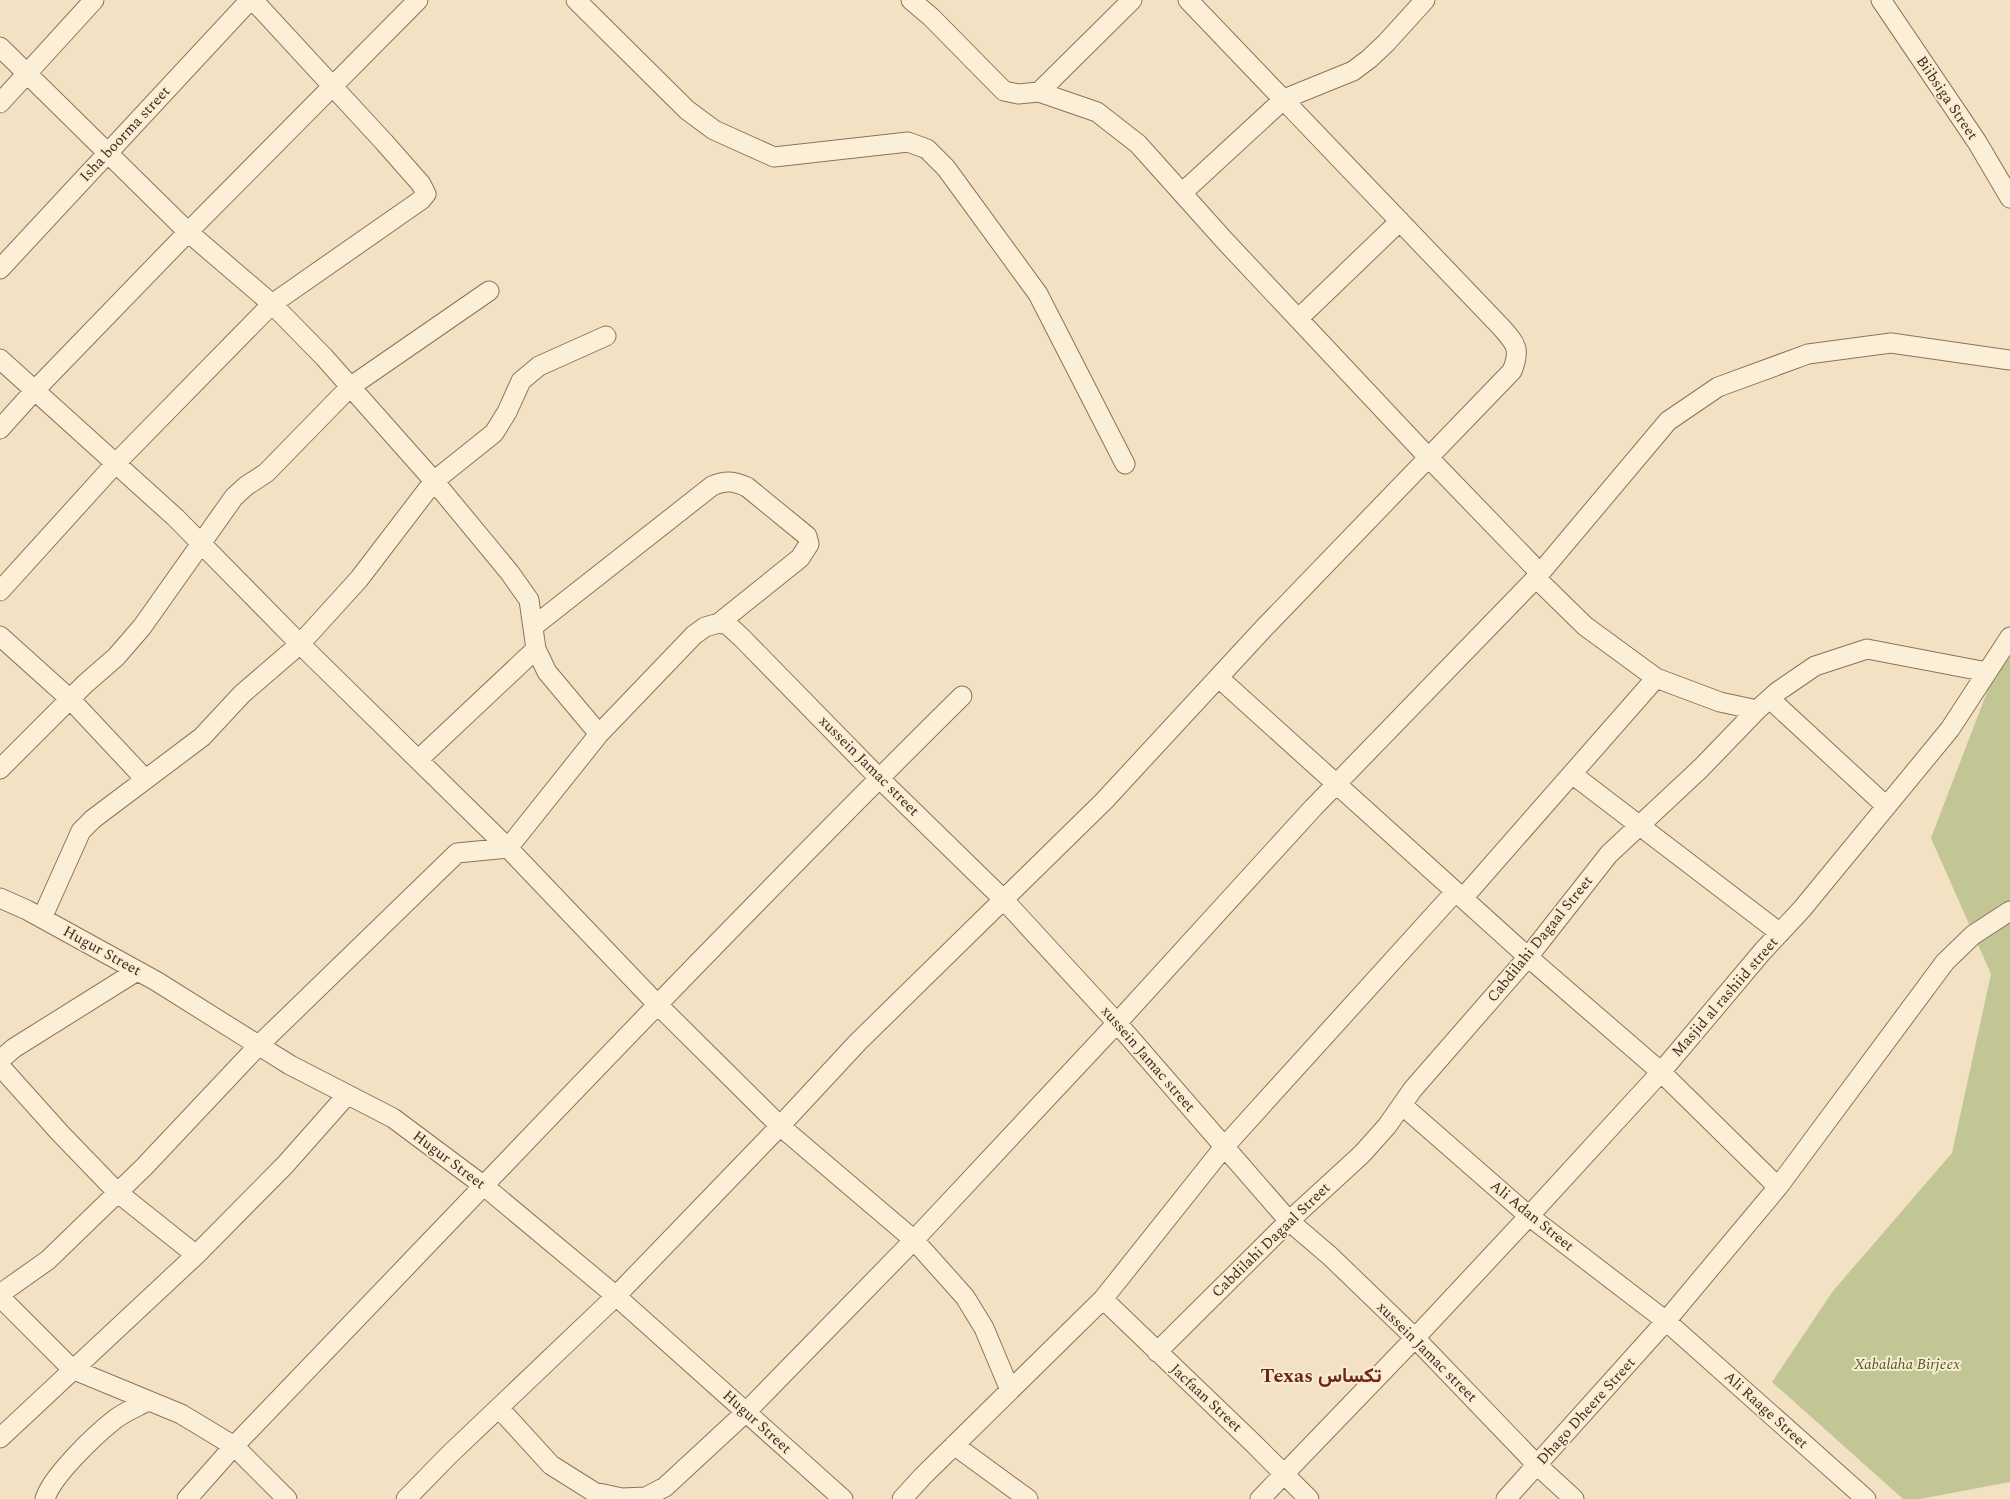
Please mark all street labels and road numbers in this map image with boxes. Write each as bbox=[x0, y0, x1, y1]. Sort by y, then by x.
street label: Biibsiga Street bbox=[1910, 51, 1984, 145]
street label: Isha boorma street bbox=[74, 81, 176, 187]
street label: xussein Jamac street bbox=[813, 710, 925, 822]
street label: Cabdilahi Dagaal Street bbox=[1481, 871, 1599, 1007]
street label: Hugur Street bbox=[59, 920, 145, 982]
street label: Masjid al rashiid street bbox=[1666, 932, 1784, 1062]
street label: xussein Jamac street bbox=[1095, 1001, 1201, 1117]
street label: Hugur Street bbox=[408, 1125, 490, 1195]
street label: Ali Adan Street bbox=[1485, 1175, 1579, 1257]
street label: Cabdilahi Dagaal Street bbox=[1206, 1177, 1336, 1303]
street label: xussein Jamac street bbox=[1371, 1296, 1483, 1408]
street label: Dhago Dheere Street bbox=[1531, 1352, 1641, 1470]
street label: Jacfaan Street bbox=[1165, 1358, 1247, 1438]
street label: Ali Raage Street bbox=[1719, 1366, 1813, 1454]
street label: Hugur Street bbox=[717, 1385, 797, 1459]

